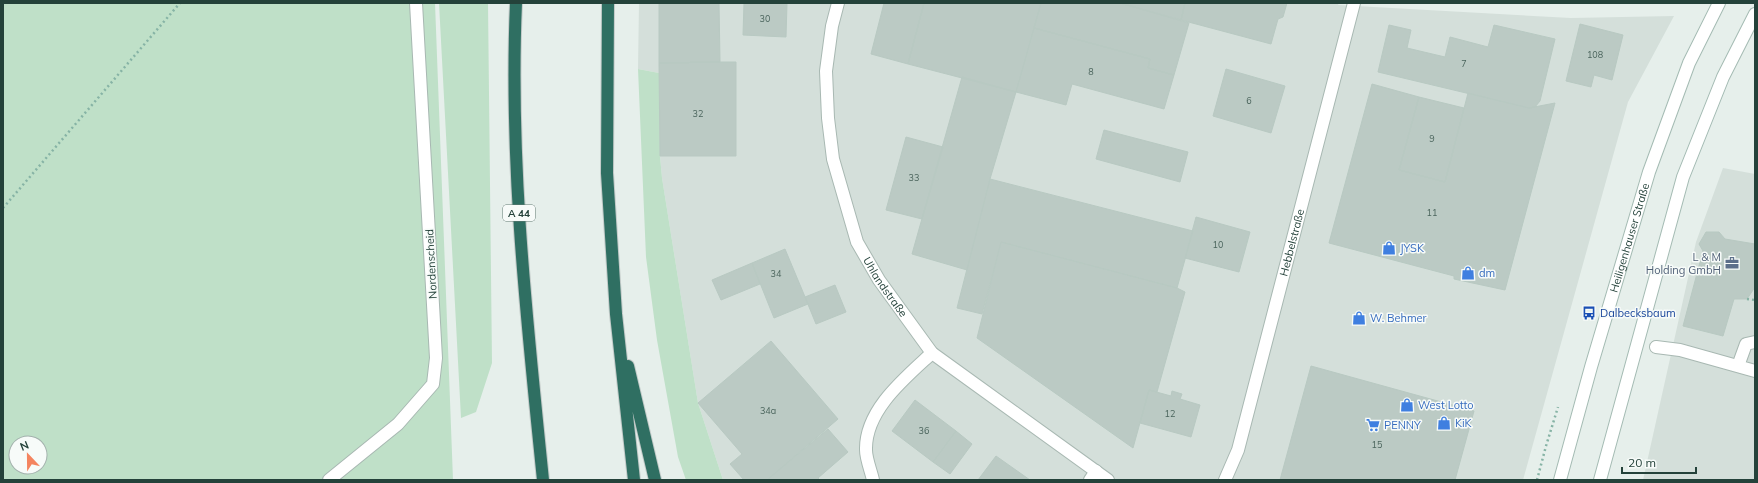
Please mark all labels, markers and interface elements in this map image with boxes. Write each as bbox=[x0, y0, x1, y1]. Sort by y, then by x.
house number: 30 bbox=[760, 13, 770, 24]
house number: 108 bbox=[1587, 49, 1603, 60]
house number: 7 bbox=[1461, 58, 1467, 69]
house number: 8 bbox=[1088, 66, 1094, 77]
house number: 6 bbox=[1246, 95, 1252, 106]
house number: 32 bbox=[693, 108, 703, 119]
house number: 9 bbox=[1429, 133, 1435, 144]
house number: 33 bbox=[909, 172, 919, 183]
street label: Heiligenhauser Straße bbox=[1607, 181, 1652, 294]
road number: A 44 bbox=[503, 205, 535, 221]
street label: Hebbelstraße bbox=[1276, 207, 1307, 278]
house number: 11 bbox=[1427, 207, 1437, 218]
street label: Nordenscheid bbox=[422, 229, 440, 299]
house number: 10 bbox=[1213, 239, 1223, 250]
shop icon: JYSK bbox=[1381, 240, 1397, 256]
place label: JYSK bbox=[1400, 241, 1425, 255]
place label: L & M Holding GmbH bbox=[1646, 250, 1721, 277]
street label: Uhlandstraße bbox=[860, 254, 911, 320]
office icon: L & M Holding GmbH bbox=[1724, 255, 1740, 271]
shop icon: dm bbox=[1460, 265, 1476, 281]
place label: dm bbox=[1479, 266, 1495, 280]
house number: 34 bbox=[771, 268, 782, 279]
bus stop icon: Dalbecksbaum bbox=[1581, 305, 1597, 321]
place label: Dalbecksbaum bbox=[1600, 306, 1676, 320]
shop icon: W. Behmer bbox=[1351, 310, 1367, 326]
place label: W. Behmer bbox=[1370, 311, 1427, 325]
shop icon: West Lotto bbox=[1399, 397, 1415, 413]
place label: West Lotto bbox=[1418, 398, 1474, 412]
house number: 34a bbox=[760, 405, 776, 416]
house number: 12 bbox=[1165, 408, 1175, 419]
shop icon: KiK bbox=[1436, 415, 1452, 431]
place label: KiK bbox=[1455, 416, 1473, 430]
supermarket icon: PENNY bbox=[1365, 417, 1381, 433]
place label: PENNY bbox=[1384, 418, 1421, 432]
house number: 36 bbox=[919, 425, 929, 436]
north arrow bbox=[8, 435, 48, 475]
text: N bbox=[18, 438, 31, 454]
house number: 15 bbox=[1372, 439, 1383, 450]
scale bar bbox=[1622, 449, 1696, 475]
text: 20 m bbox=[1628, 455, 1656, 470]

